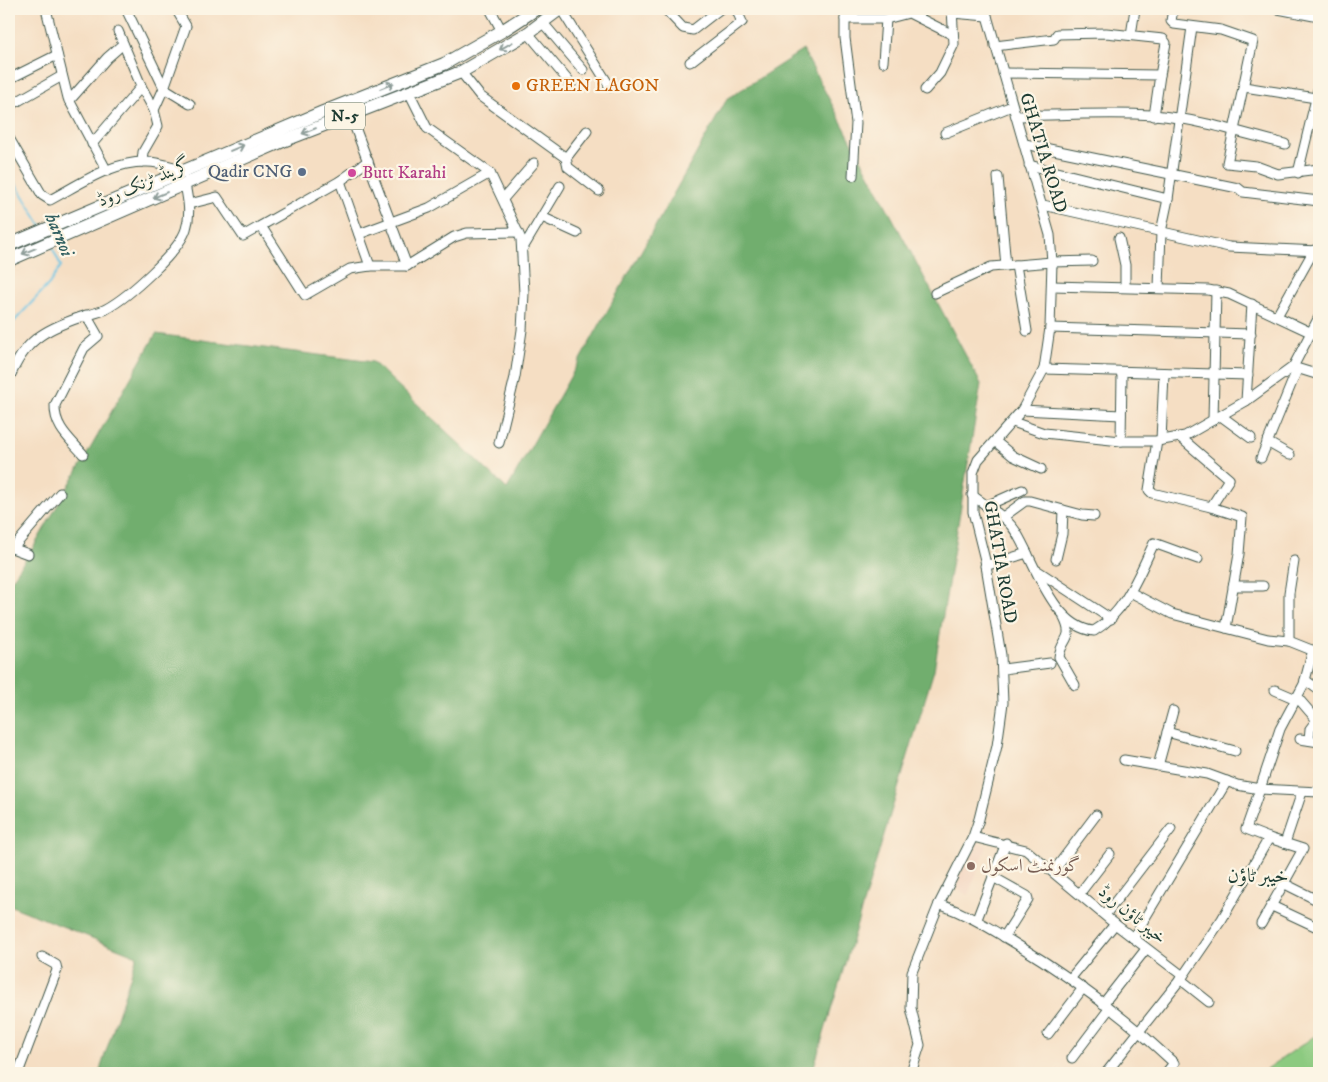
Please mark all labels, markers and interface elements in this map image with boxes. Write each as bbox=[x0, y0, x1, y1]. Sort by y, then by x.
one-way arrow bbox=[499, 41, 513, 51]
place label: GREEN LAGON bbox=[526, 75, 659, 97]
marker: GREEN LAGON bbox=[510, 80, 522, 92]
one-way arrow bbox=[379, 81, 394, 90]
street label: GHATIA ROAD bbox=[1014, 90, 1072, 216]
road number: N-5 bbox=[325, 102, 365, 130]
one-way arrow bbox=[302, 127, 317, 136]
one-way arrow bbox=[229, 143, 244, 153]
street label: گرینڈ ٹرنک روڈ bbox=[94, 152, 194, 212]
place label: Qadir CNG bbox=[208, 161, 292, 183]
place label: Butt Karahi bbox=[362, 162, 446, 184]
marker: Qadir CNG bbox=[296, 166, 308, 178]
marker: Butt Karahi bbox=[346, 167, 358, 179]
one-way arrow bbox=[153, 191, 168, 200]
water label: harnoi bbox=[39, 209, 79, 261]
one-way arrow bbox=[22, 246, 37, 256]
street label: GHATIA ROAD bbox=[978, 499, 1022, 625]
place label: گورنمنٹ اسکول bbox=[981, 855, 1080, 877]
marker: گورنمنٹ اسکول bbox=[965, 860, 977, 872]
district label: خیبر ٹاؤن bbox=[1227, 864, 1289, 889]
street label: خیبر ٹاؤن روڈ bbox=[1093, 881, 1171, 949]

